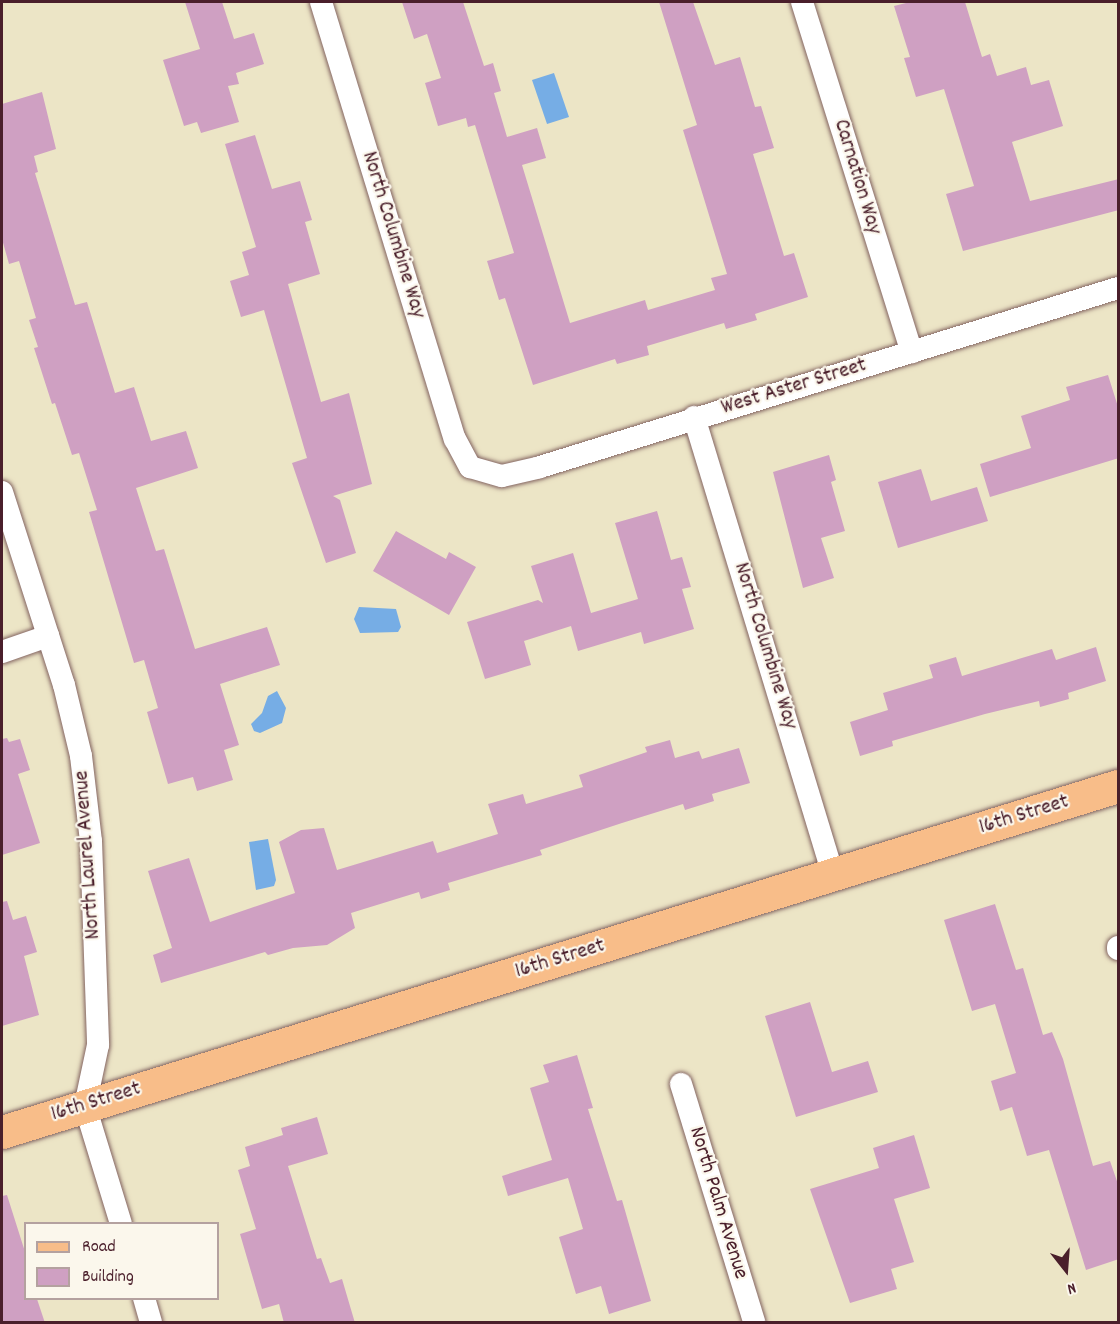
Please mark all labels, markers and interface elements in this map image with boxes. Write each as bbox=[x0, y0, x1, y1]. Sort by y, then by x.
street label: Carnation Way bbox=[827, 116, 887, 238]
street label: North Columbine Way bbox=[355, 149, 431, 321]
street label: West Aster Street bbox=[718, 352, 870, 422]
street label: North Columbine Way bbox=[727, 560, 803, 732]
street label: North Laurel Avenue bbox=[69, 770, 107, 940]
street label: 16th Street bbox=[976, 789, 1072, 841]
street label: 16th Street bbox=[512, 933, 608, 985]
street label: 16th Street bbox=[48, 1076, 144, 1128]
street label: North Palm Avenue bbox=[682, 1124, 754, 1282]
legend bbox=[24, 1222, 219, 1300]
text: Road bbox=[82, 1235, 116, 1260]
north arrow bbox=[1036, 1240, 1096, 1300]
text: Building bbox=[82, 1265, 134, 1290]
text: N bbox=[1064, 1276, 1079, 1300]

